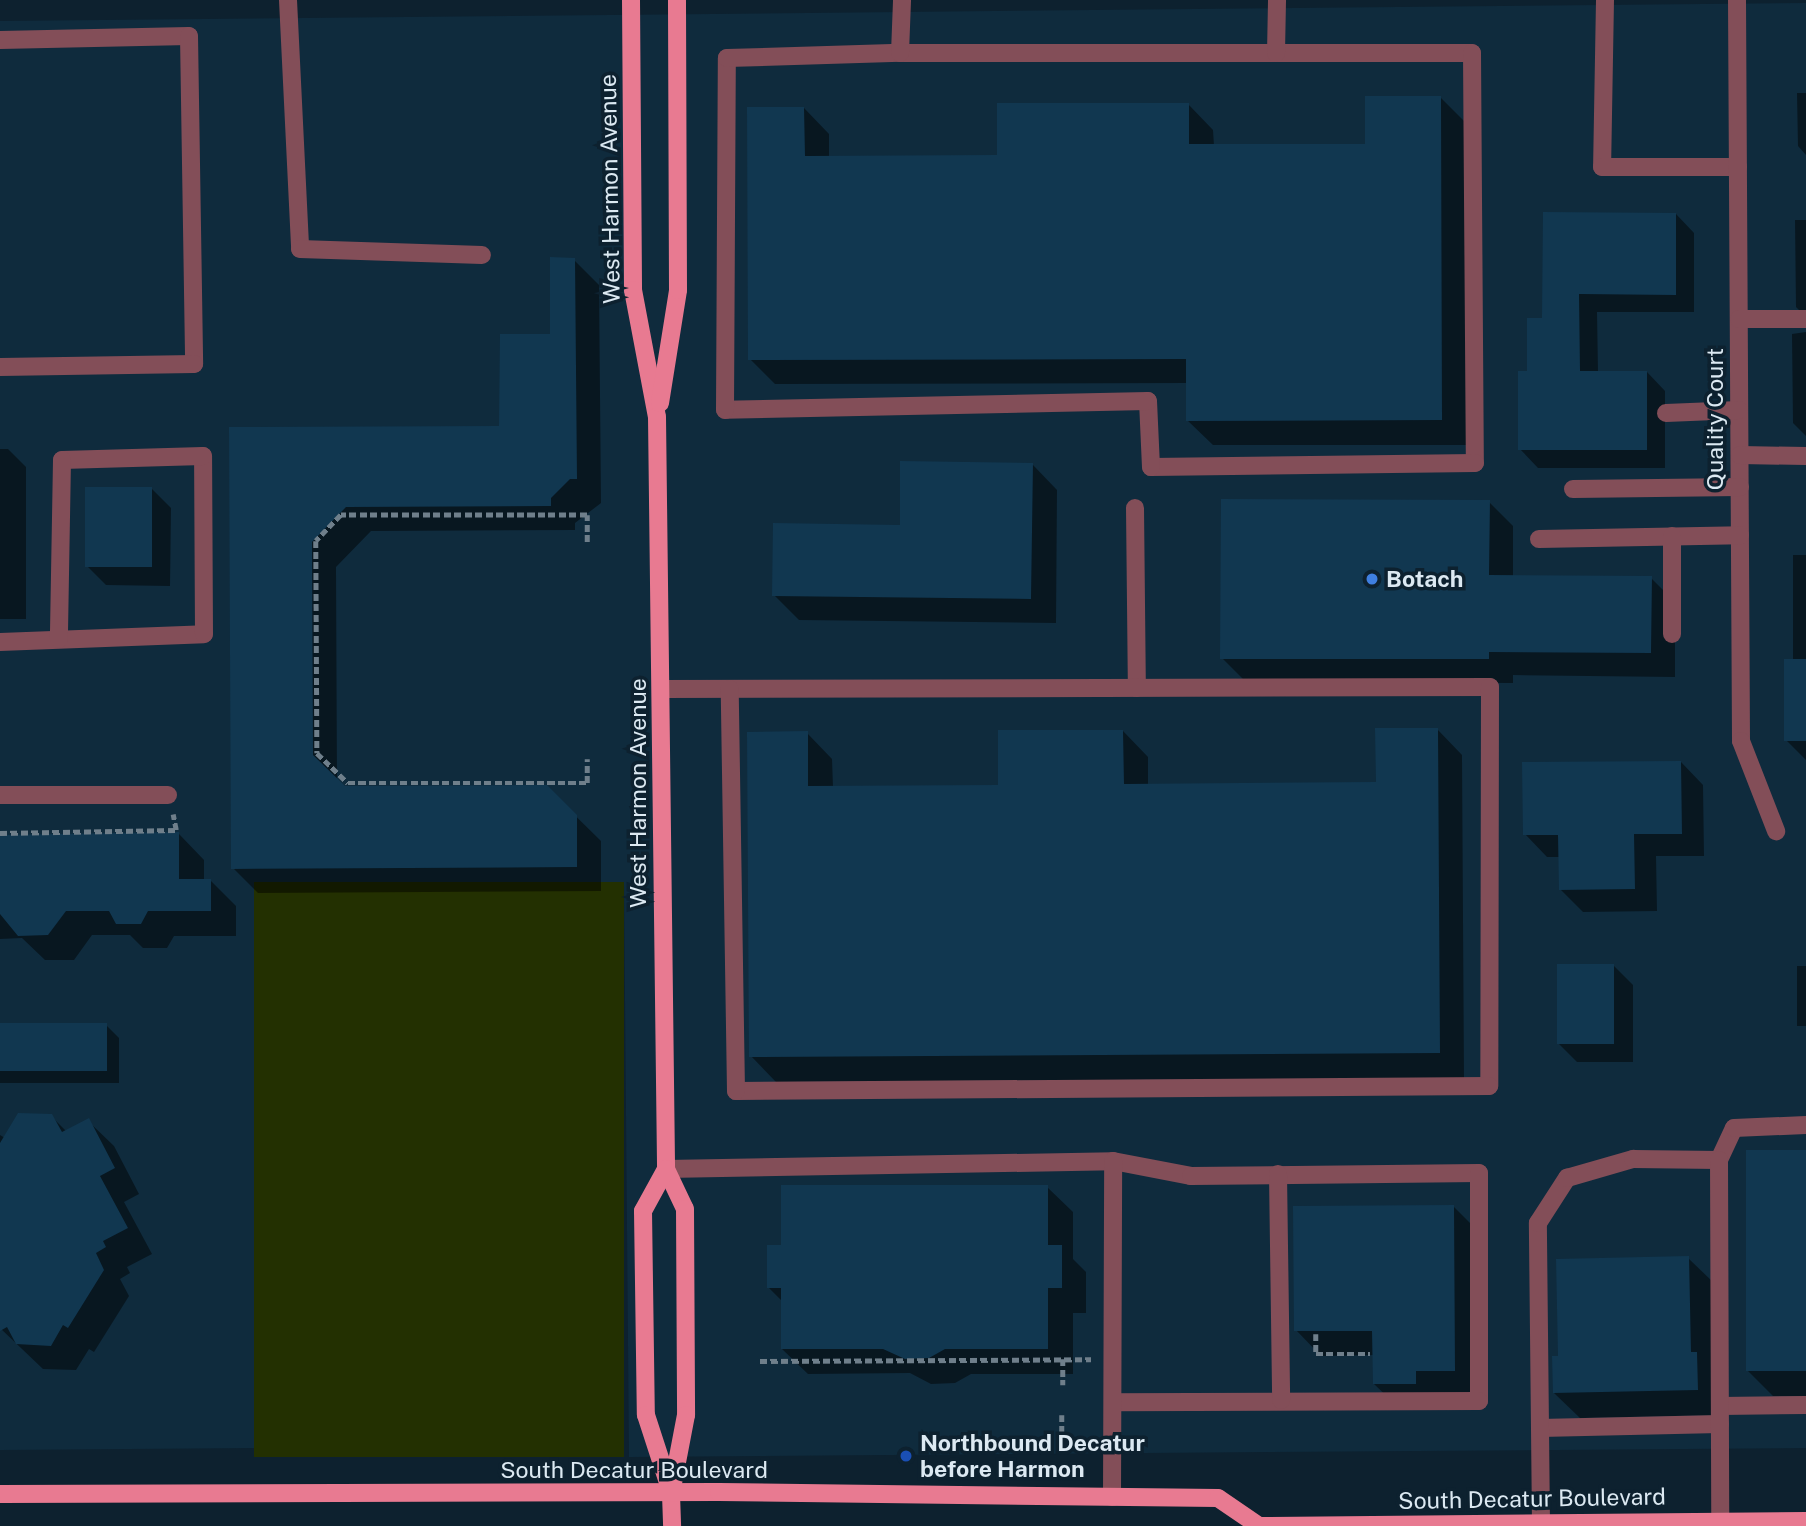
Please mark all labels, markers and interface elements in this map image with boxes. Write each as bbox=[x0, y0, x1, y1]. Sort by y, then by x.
street label: West Harmon Avenue bbox=[594, 74, 626, 304]
street label: Quality Court bbox=[1701, 348, 1729, 490]
place label: Botach bbox=[1386, 565, 1463, 593]
marker: Botach bbox=[1364, 571, 1380, 587]
street label: West Harmon Avenue bbox=[624, 678, 652, 908]
place label: Northbound Decatur before Harmon bbox=[920, 1429, 1145, 1483]
marker: Northbound Decatur before Harmon bbox=[898, 1448, 914, 1464]
street label: South Decatur Boulevard bbox=[500, 1456, 768, 1484]
street label: South Decatur Boulevard bbox=[1398, 1483, 1666, 1515]

